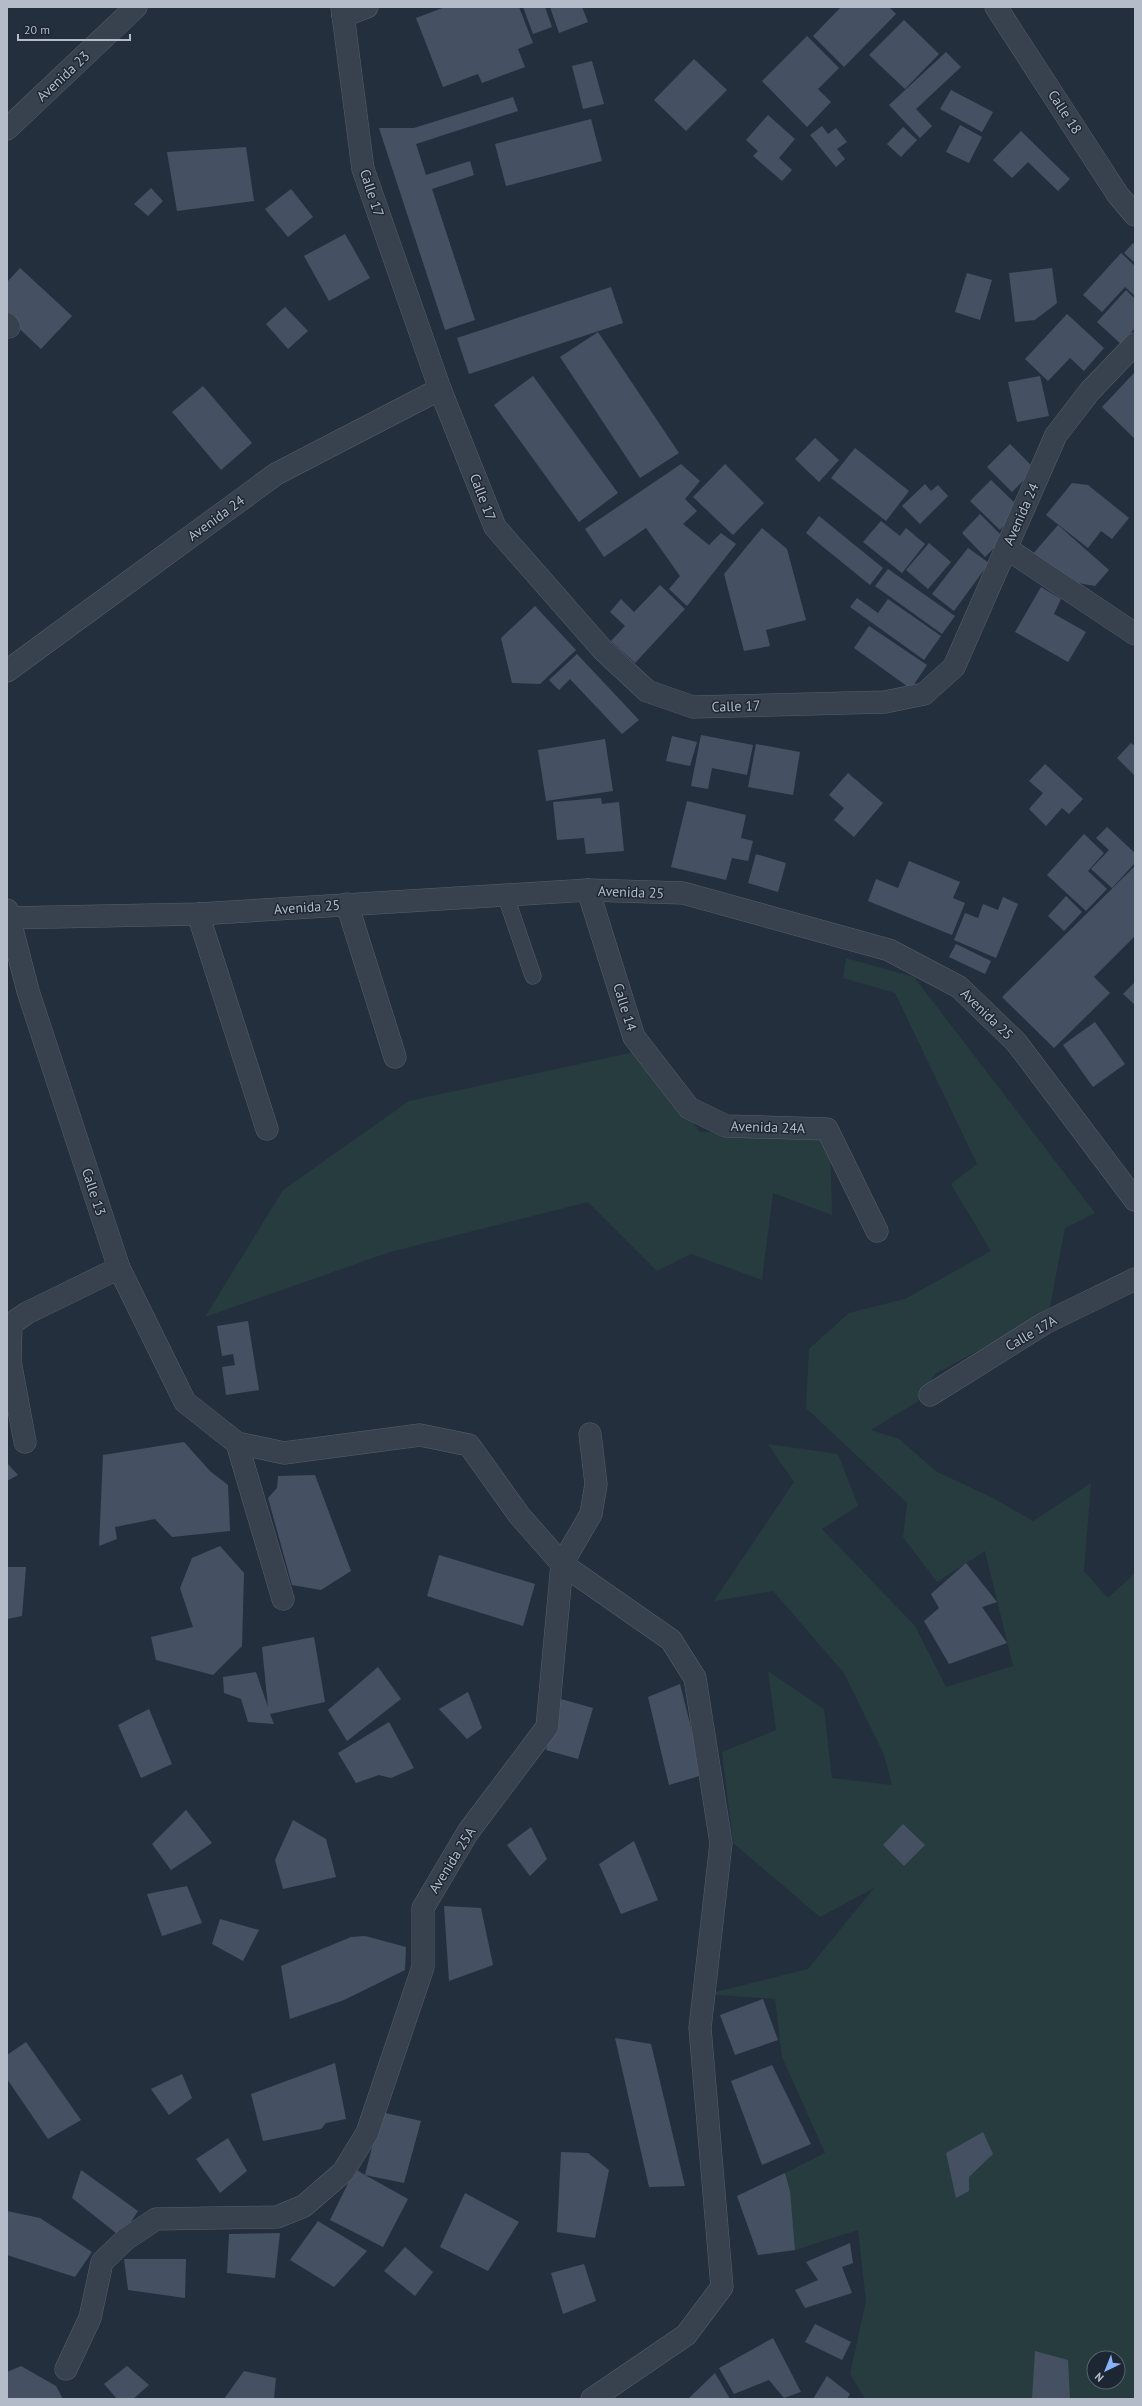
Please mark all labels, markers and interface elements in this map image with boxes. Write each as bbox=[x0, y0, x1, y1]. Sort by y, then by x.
scale bar bbox=[18, 16, 130, 42]
text: 20 m bbox=[24, 22, 50, 37]
street label: Avenida 23 bbox=[33, 47, 93, 105]
street label: Calle 18 bbox=[1044, 87, 1086, 137]
street label: Calle 17 bbox=[356, 167, 388, 219]
street label: Calle 17 bbox=[466, 471, 500, 523]
street label: Avenida 24 bbox=[999, 480, 1043, 548]
street label: Avenida 24 bbox=[184, 491, 248, 545]
street label: Calle 17 bbox=[711, 696, 761, 716]
street label: Avenida 25 bbox=[598, 882, 664, 902]
street label: Avenida 25 bbox=[273, 896, 341, 918]
street label: Calle 14 bbox=[609, 981, 641, 1033]
street label: Avenida 25 bbox=[957, 984, 1017, 1044]
street label: Avenida 24A bbox=[730, 1117, 806, 1137]
street label: Calle 13 bbox=[78, 1166, 110, 1218]
street label: Calle 17A bbox=[1002, 1311, 1061, 1355]
street label: Avenida 25A bbox=[425, 1823, 480, 1896]
north arrow bbox=[1086, 2350, 1126, 2390]
text: N bbox=[1092, 2370, 1107, 2385]

